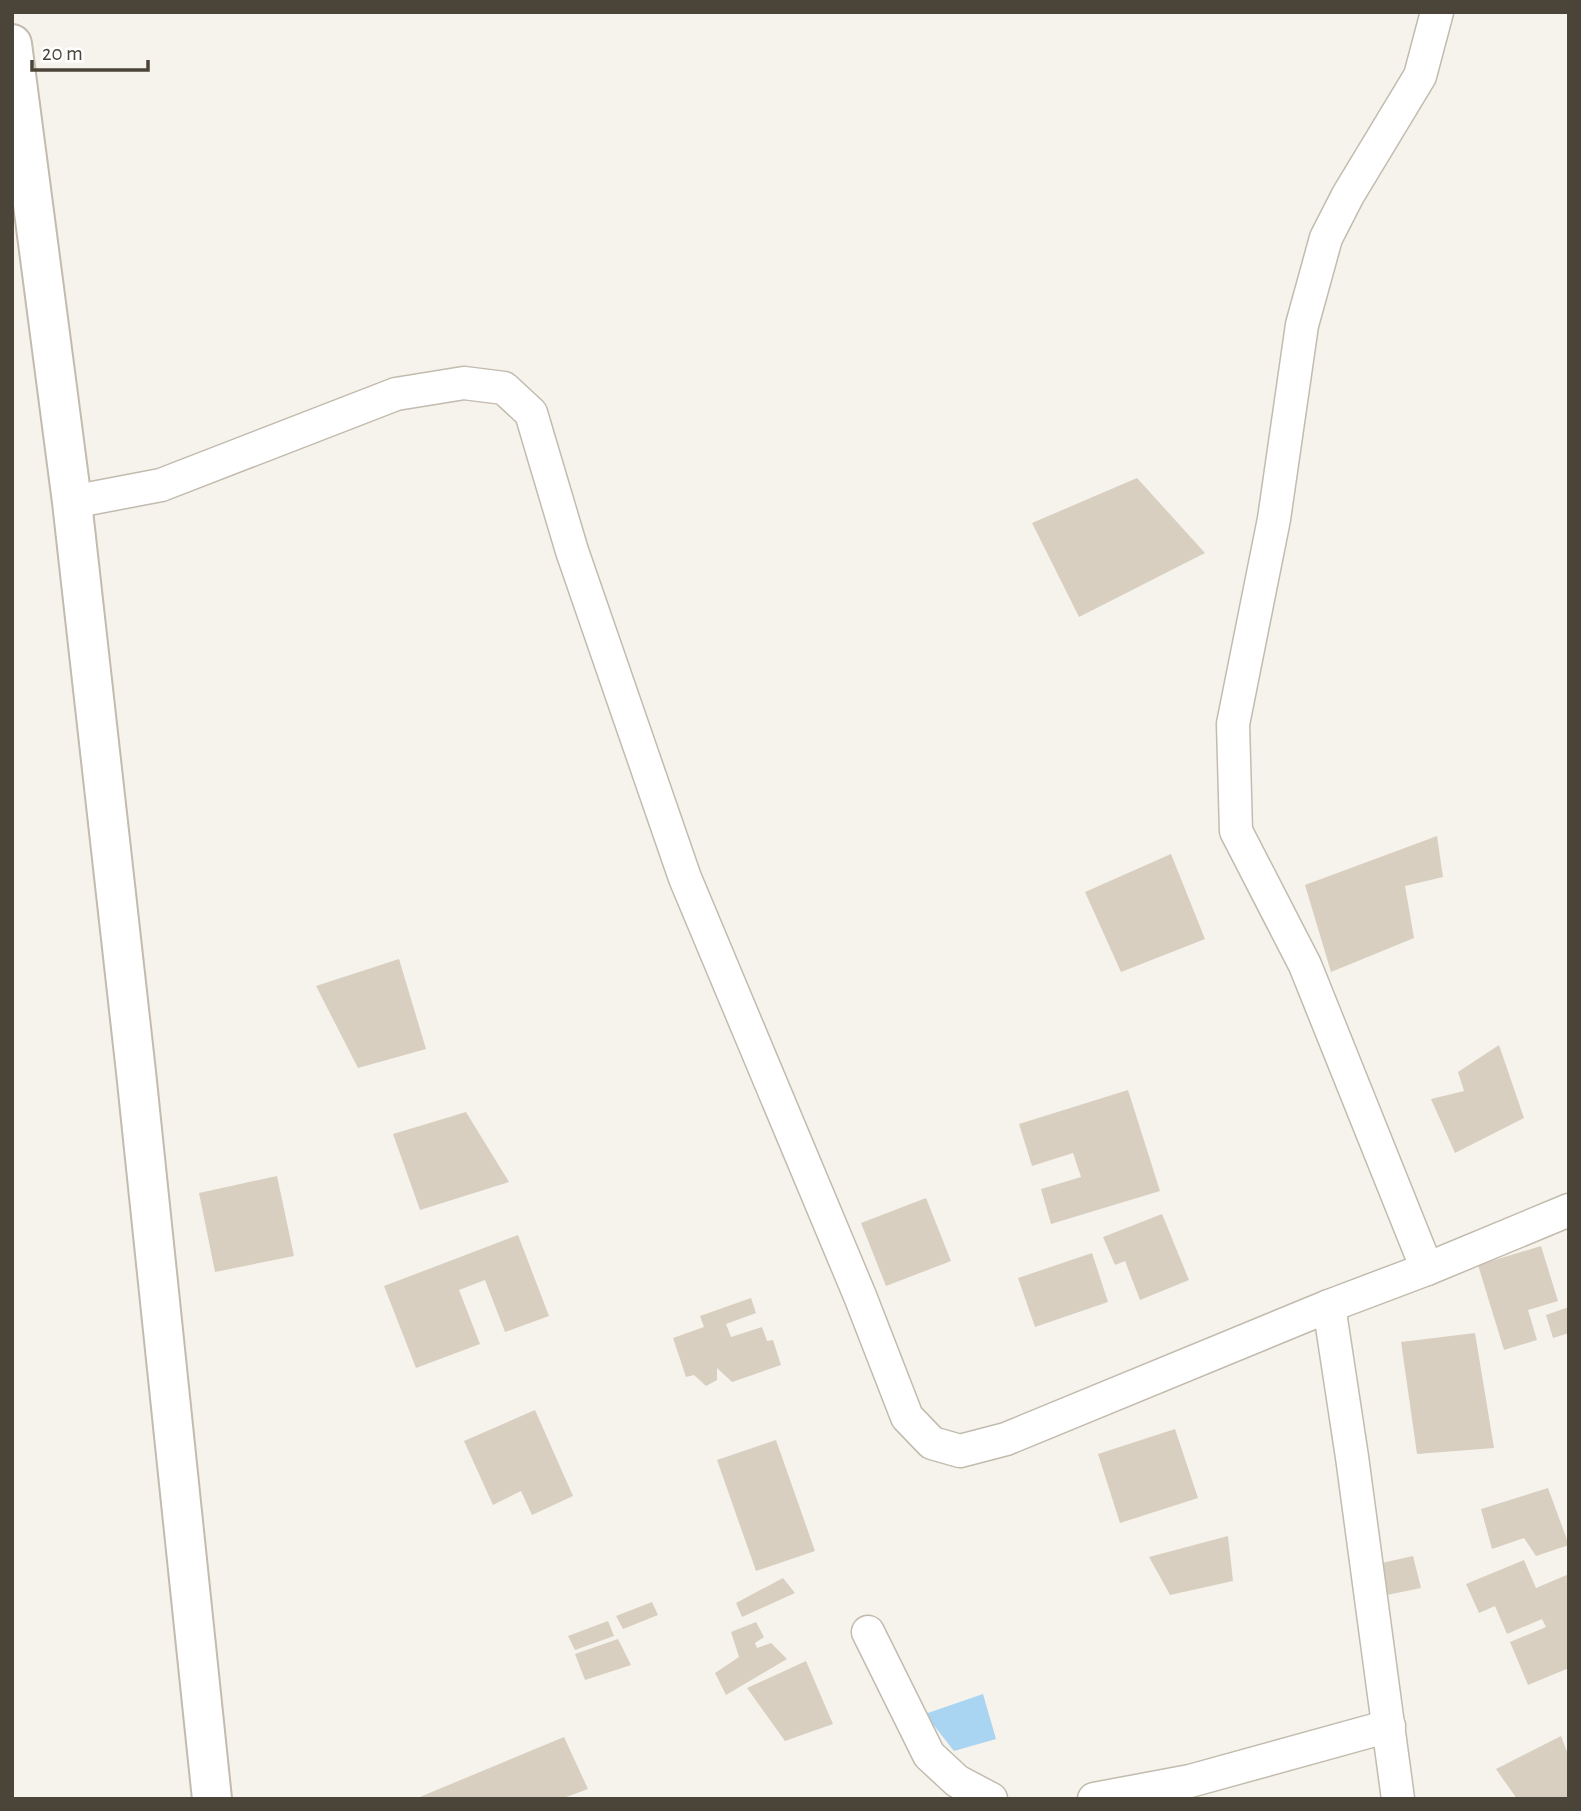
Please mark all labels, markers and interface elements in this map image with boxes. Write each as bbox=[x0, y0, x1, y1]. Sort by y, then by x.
scale bar bbox=[32, 28, 147, 72]
text: 20 m bbox=[42, 43, 83, 64]

